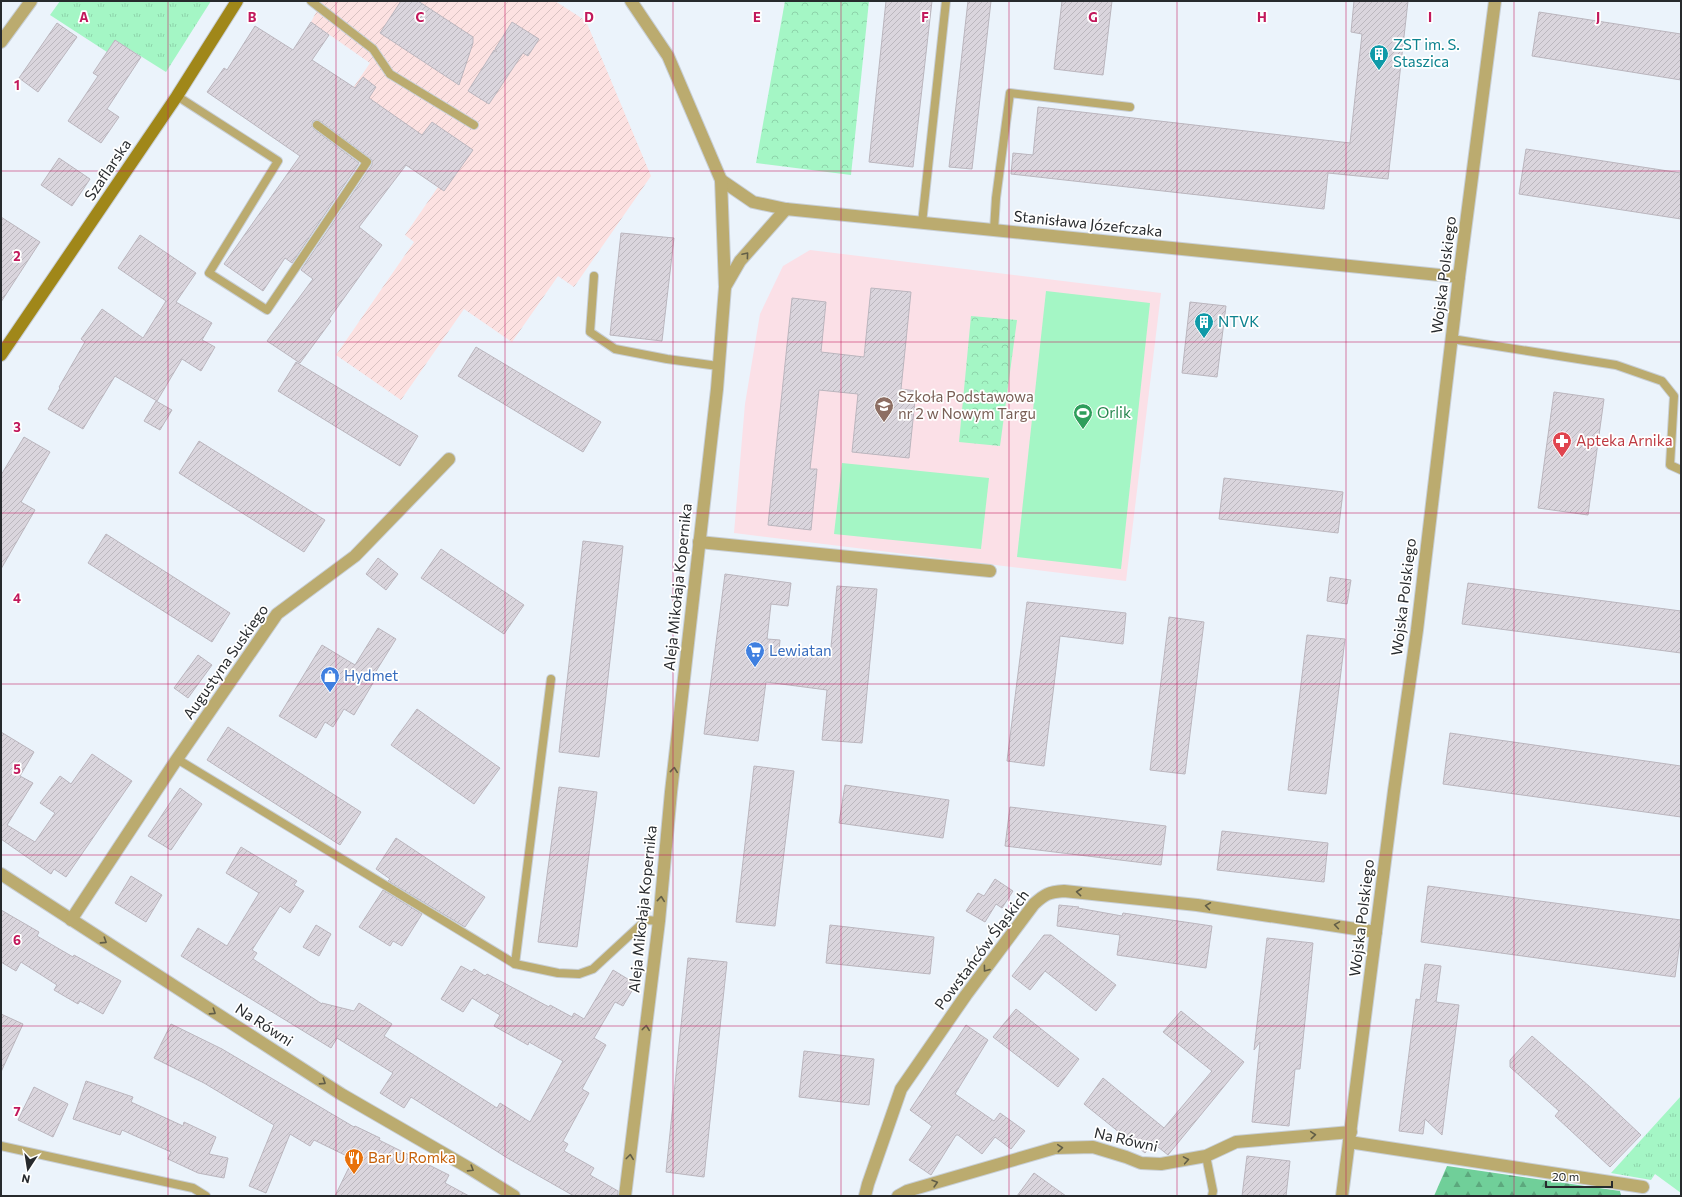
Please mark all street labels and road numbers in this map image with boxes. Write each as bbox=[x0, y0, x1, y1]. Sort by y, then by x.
street label: Szaflarska bbox=[80, 135, 134, 204]
street label: Stanisława Józefczaka bbox=[1013, 206, 1163, 240]
street label: Wojska Polskiego bbox=[1427, 215, 1459, 335]
street label: Aleja Mikołaja Kopernika bbox=[659, 502, 695, 671]
street label: Wojska Polskiego bbox=[1387, 537, 1419, 657]
street label: Augustyna Suskiego bbox=[179, 601, 272, 722]
street label: Aleja Mikołaja Kopernika bbox=[624, 824, 660, 993]
street label: Wojska Polskiego bbox=[1345, 858, 1377, 978]
street label: Powstańców Śląskich bbox=[929, 885, 1032, 1013]
street label: Na Równi bbox=[232, 999, 297, 1049]
street label: Na Równi bbox=[1093, 1123, 1160, 1155]

